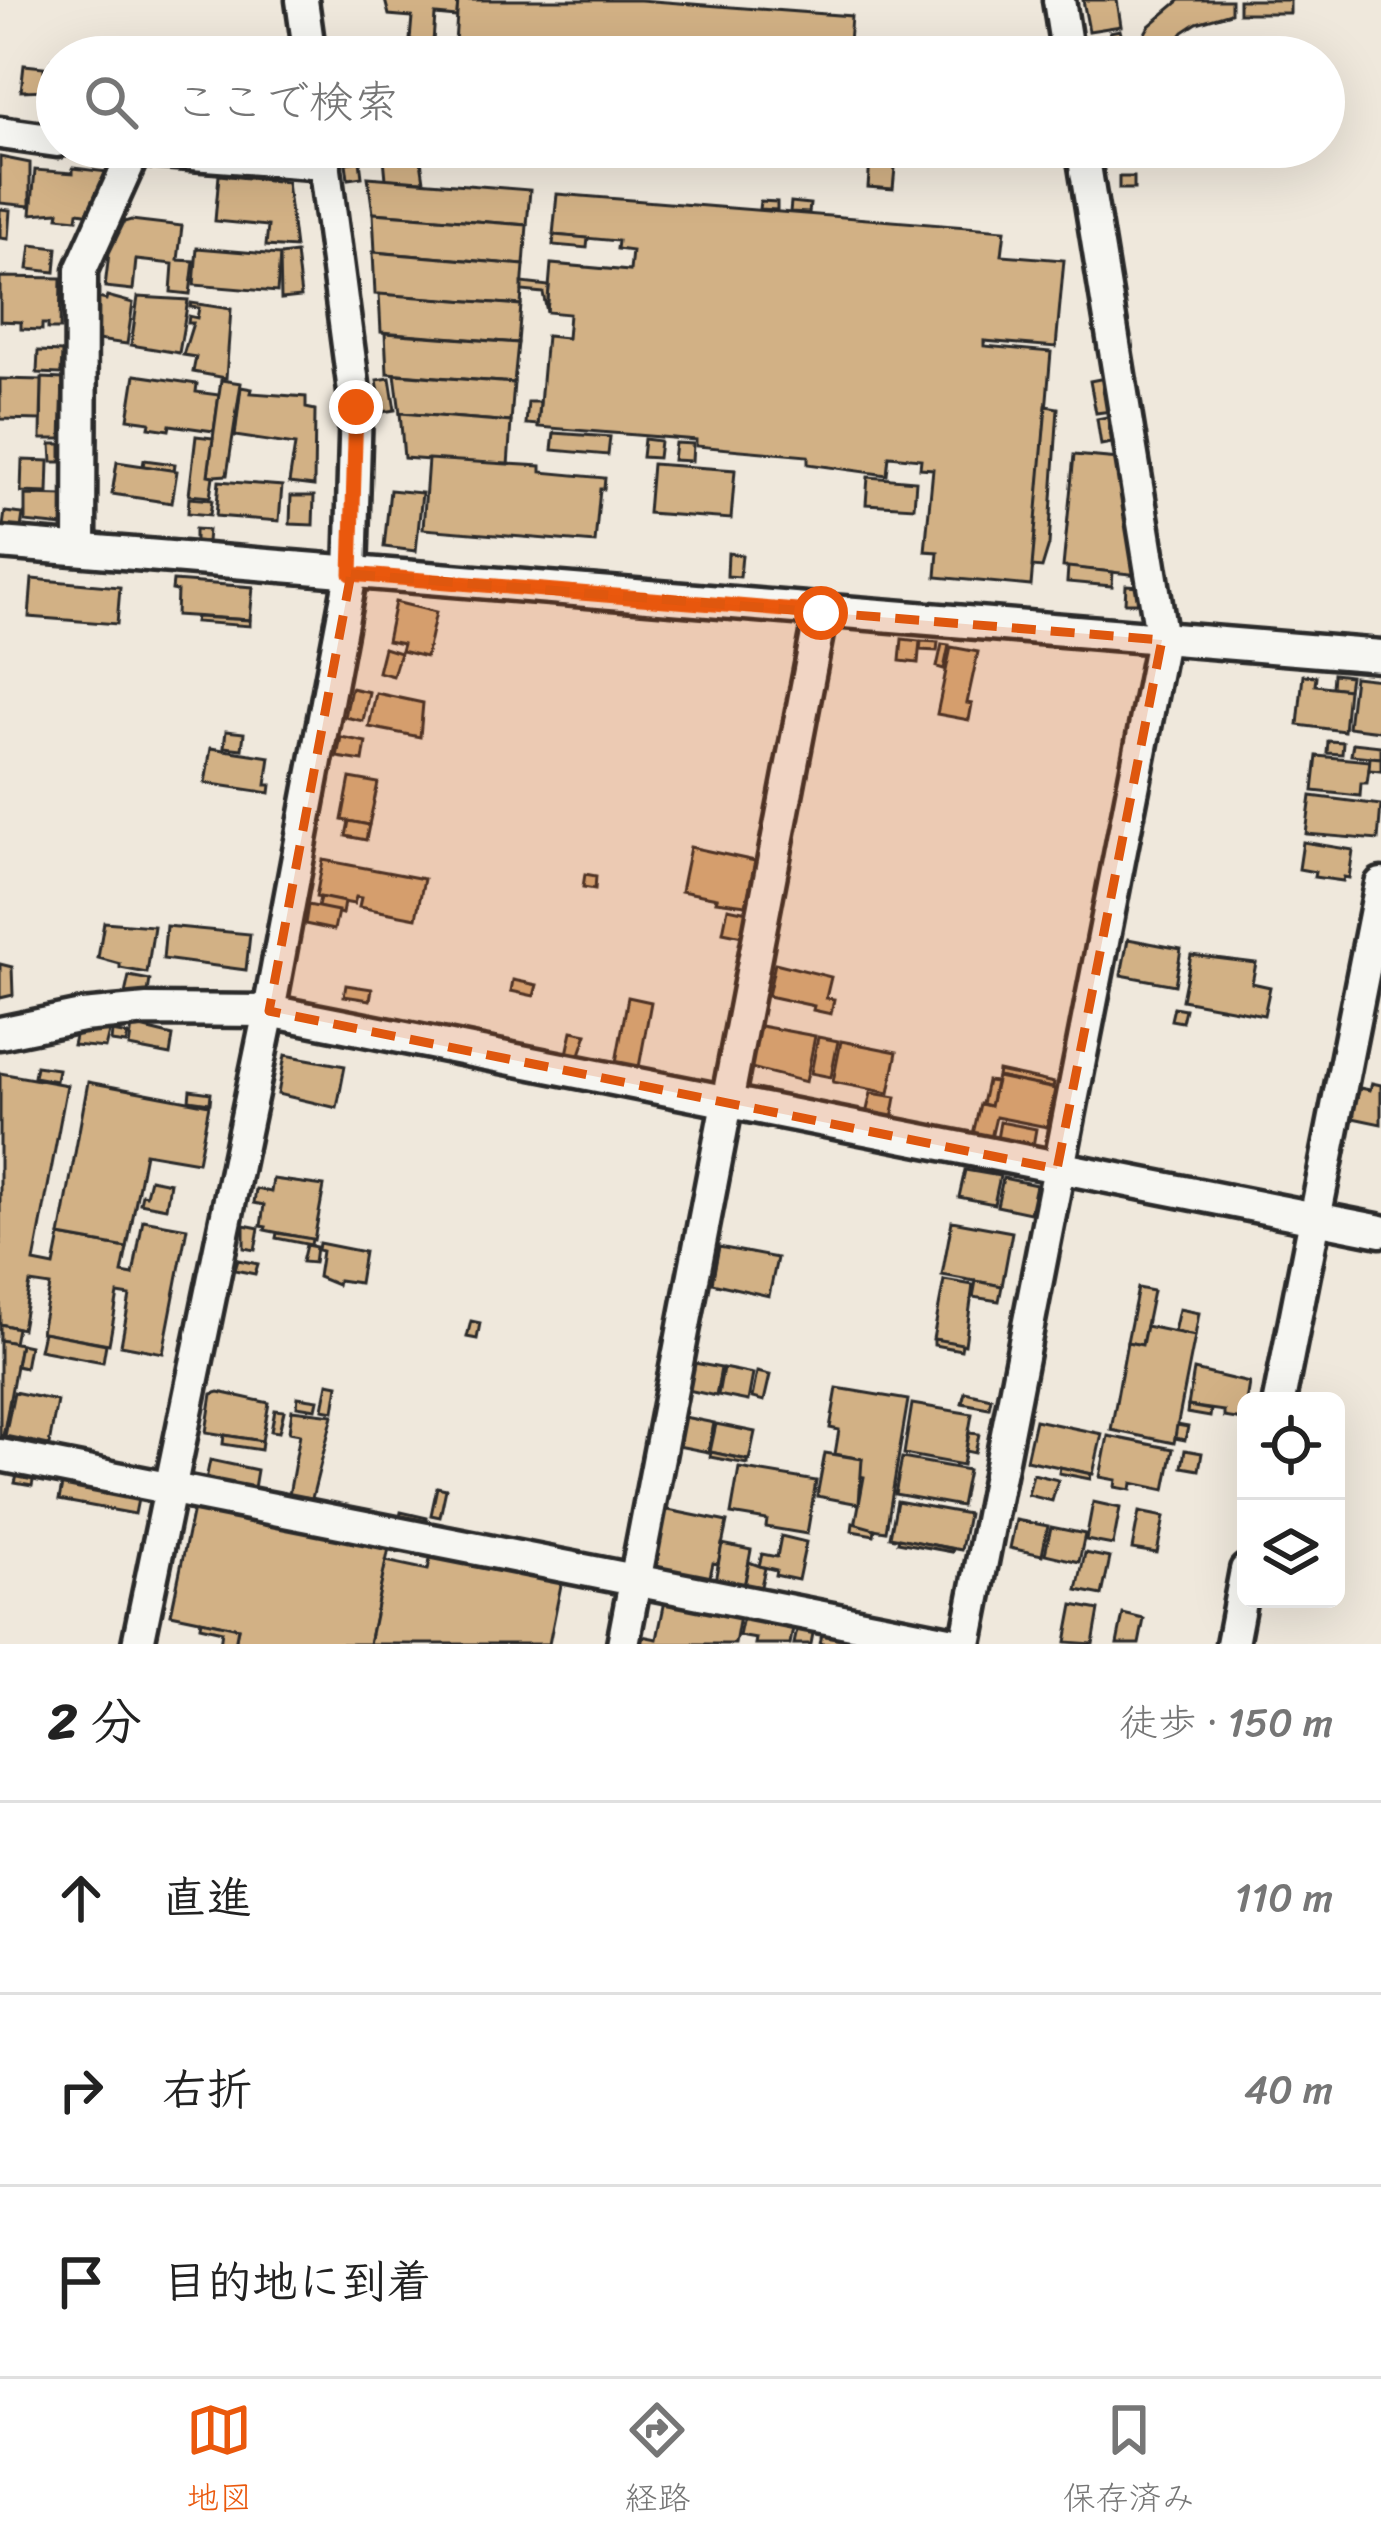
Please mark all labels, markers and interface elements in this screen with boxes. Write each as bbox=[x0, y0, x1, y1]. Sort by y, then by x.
search box bbox=[36, 36, 1345, 168]
text: ここで検索 bbox=[174, 62, 399, 142]
icon: search bbox=[78, 69, 144, 135]
route end bbox=[329, 380, 383, 434]
route start bbox=[794, 586, 848, 640]
map controls bbox=[1237, 1392, 1345, 1608]
button: locate bbox=[1237, 1392, 1345, 1500]
button: layers bbox=[1237, 1500, 1345, 1608]
text: 2 分 bbox=[48, 1677, 142, 1767]
text: 徒歩 · 150 m bbox=[1119, 1688, 1333, 1757]
text: 直進 bbox=[162, 1858, 252, 1938]
text: 110 m bbox=[1235, 1863, 1333, 1932]
icon: ahead bbox=[48, 1865, 114, 1931]
text: 右折 bbox=[162, 2050, 252, 2130]
text: 40 m bbox=[1244, 2055, 1333, 2124]
icon: right bbox=[48, 2057, 114, 2123]
text: 目的地に到着 bbox=[162, 2242, 432, 2322]
icon: arrive bbox=[48, 2249, 114, 2315]
tab: 地図 bbox=[186, 2397, 252, 2527]
tab: 経路 bbox=[624, 2397, 690, 2527]
tab: 保存済み bbox=[1063, 2397, 1195, 2527]

